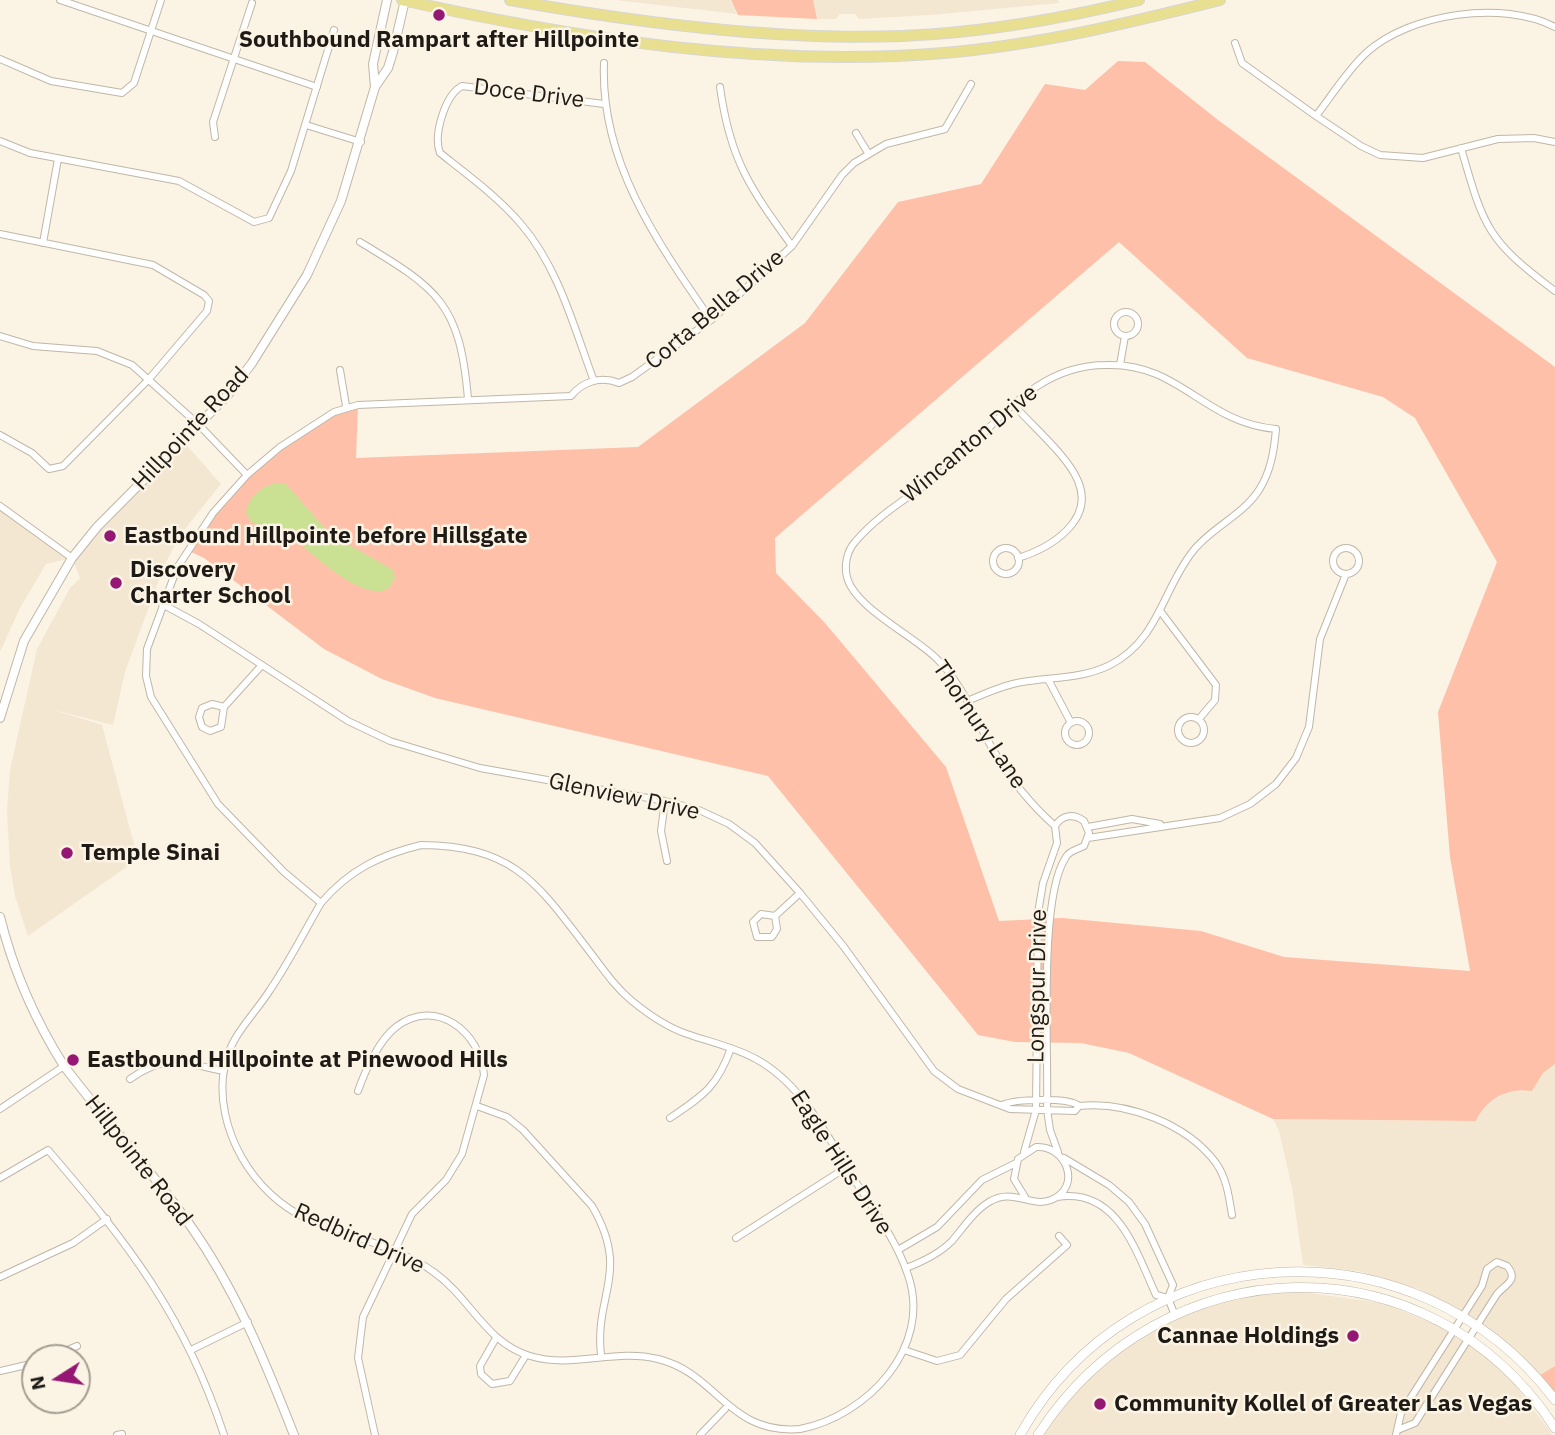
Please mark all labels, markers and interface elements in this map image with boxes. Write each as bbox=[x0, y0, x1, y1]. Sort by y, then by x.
marker: Southbound Rampart after Hillpointe bbox=[431, 7, 447, 23]
place label: Southbound Rampart after Hillpointe bbox=[239, 26, 639, 54]
street label: Doce Drive bbox=[472, 74, 586, 114]
street label: Corta Bella Drive bbox=[640, 244, 790, 376]
street label: Hillpointe Road bbox=[127, 362, 255, 496]
street label: Wincanton Drive bbox=[896, 379, 1044, 509]
place label: Eastbound Hillpointe before Hillsgate bbox=[124, 522, 528, 550]
marker: Eastbound Hillpointe before Hillsgate bbox=[102, 528, 118, 544]
place label: Discovery Charter School bbox=[130, 556, 290, 610]
marker: Discovery Charter School bbox=[108, 575, 124, 591]
street label: Thornury Lane bbox=[926, 656, 1032, 794]
street label: Glenview Drive bbox=[546, 768, 702, 826]
place label: Temple Sinai bbox=[81, 839, 220, 867]
marker: Temple Sinai bbox=[59, 845, 75, 861]
street label: Longspur Drive bbox=[1023, 909, 1053, 1063]
place label: Eastbound Hillpointe at Pinewood Hills bbox=[87, 1046, 508, 1074]
marker: Eastbound Hillpointe at Pinewood Hills bbox=[65, 1052, 81, 1068]
street label: Eagle Hills Drive bbox=[784, 1086, 898, 1240]
street label: Hillpointe Road bbox=[78, 1090, 198, 1232]
street label: Redbird Drive bbox=[289, 1198, 429, 1280]
place label: Cannae Holdings bbox=[1157, 1322, 1339, 1350]
marker: Cannae Holdings bbox=[1345, 1328, 1361, 1344]
north arrow bbox=[21, 1344, 91, 1414]
text: N bbox=[24, 1374, 51, 1392]
place label: Community Kollel of Greater Las Vegas bbox=[1114, 1390, 1532, 1418]
marker: Community Kollel of Greater Las Vegas bbox=[1092, 1396, 1108, 1412]

